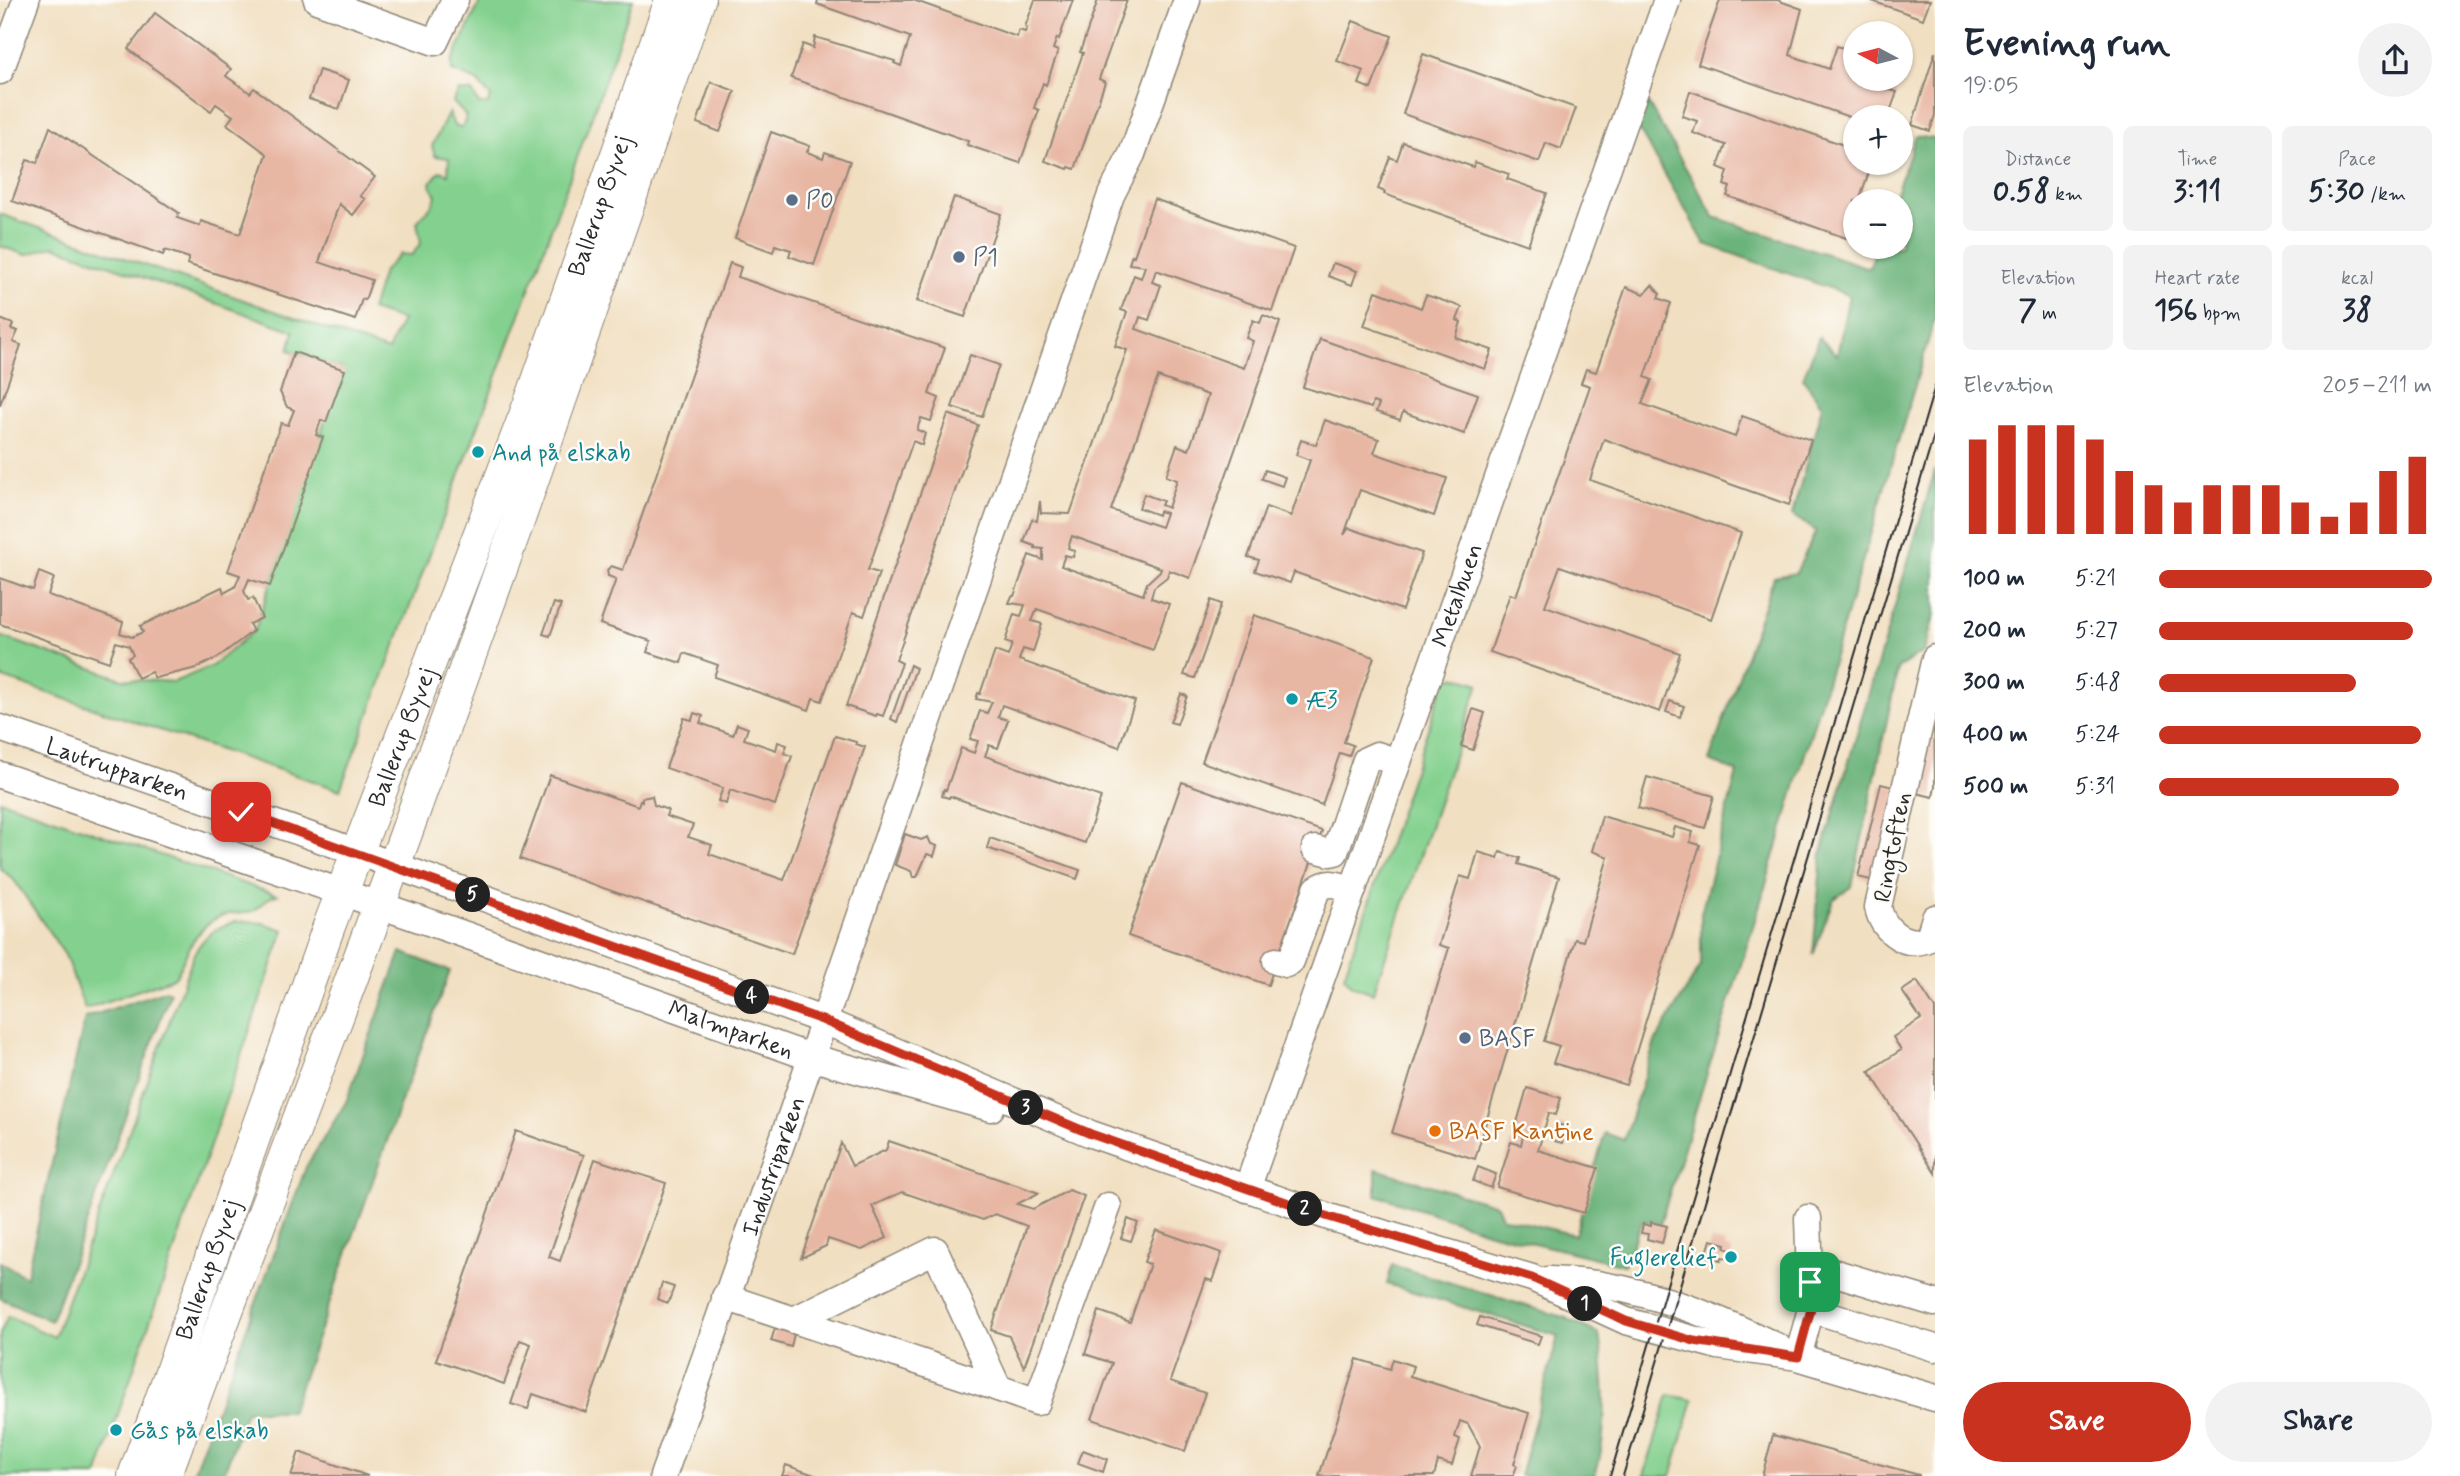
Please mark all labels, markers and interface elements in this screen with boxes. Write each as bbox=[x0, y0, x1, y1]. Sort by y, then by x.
text: Evening run bbox=[1963, 20, 2170, 69]
north arrow bbox=[1843, 21, 1913, 91]
map controls bbox=[1843, 21, 1913, 259]
button: share bbox=[2358, 23, 2432, 97]
text: 19:05 bbox=[1963, 71, 2018, 101]
button: + bbox=[1843, 105, 1913, 175]
street label: Ballerup Byvej bbox=[562, 132, 639, 281]
text: Distance bbox=[2004, 147, 2071, 172]
text: Time bbox=[2178, 147, 2217, 172]
text: Pace bbox=[2338, 147, 2376, 172]
text: 0.58 bbox=[1993, 172, 2050, 211]
text: 3:11 bbox=[2174, 172, 2221, 211]
text: 5:30 bbox=[2308, 172, 2365, 211]
text: km bbox=[2050, 182, 2083, 207]
text: /km bbox=[2365, 182, 2406, 207]
place label: P0 bbox=[806, 186, 834, 217]
button: − bbox=[1843, 189, 1913, 259]
marker: P0 bbox=[784, 192, 800, 208]
place label: P1 bbox=[973, 243, 998, 274]
marker: P1 bbox=[951, 249, 967, 265]
text: Elevation bbox=[2000, 266, 2075, 291]
text: Heart rate bbox=[2155, 266, 2240, 291]
text: kcal bbox=[2341, 266, 2373, 291]
text: 7 bbox=[2019, 291, 2037, 330]
text: 156 bbox=[2154, 291, 2198, 330]
text: 38 bbox=[2342, 291, 2372, 330]
text: m bbox=[2037, 301, 2057, 326]
text: bpm bbox=[2198, 301, 2241, 326]
text: Elevation bbox=[1963, 371, 2054, 401]
text: 205–211 m bbox=[2322, 371, 2432, 401]
place label: And på elskab bbox=[492, 438, 631, 469]
marker: And på elskab bbox=[470, 444, 486, 460]
street label: Metalbuen bbox=[1426, 539, 1491, 651]
text: 100 m bbox=[1963, 564, 2025, 594]
text: 5:21 bbox=[2075, 564, 2116, 594]
text: 200 m bbox=[1963, 616, 2026, 646]
text: 5:27 bbox=[2075, 616, 2118, 646]
street label: Ballerup Byvej bbox=[362, 663, 444, 812]
text: 300 m bbox=[1963, 668, 2025, 698]
text: 5:48 bbox=[2075, 668, 2121, 698]
place label: Æ3 bbox=[1306, 685, 1338, 716]
marker: Æ3 bbox=[1284, 691, 1300, 707]
text: 400 m bbox=[1963, 720, 2028, 750]
text: 5:24 bbox=[2075, 720, 2120, 750]
street label: Lautrupparken bbox=[41, 731, 192, 809]
text: 500 m bbox=[1963, 772, 2028, 802]
text: 5:31 bbox=[2075, 772, 2115, 802]
pin bbox=[211, 782, 271, 842]
street label: Ringtoften bbox=[1868, 789, 1921, 906]
icon: check bbox=[222, 793, 260, 831]
pin: 5 bbox=[456, 878, 490, 912]
text: 5 bbox=[467, 882, 478, 907]
pin: 4 bbox=[734, 979, 770, 1014]
text: 4 bbox=[746, 984, 757, 1009]
street label: Malmparken bbox=[664, 994, 798, 1067]
place label: BASF bbox=[1479, 1024, 1535, 1055]
marker: BASF bbox=[1457, 1030, 1473, 1046]
pin: 3 bbox=[1009, 1090, 1044, 1126]
street label: Industriparken bbox=[736, 1093, 814, 1241]
text: 3 bbox=[1021, 1095, 1030, 1120]
place label: BASF Kantine bbox=[1449, 1117, 1594, 1148]
marker: BASF Kantine bbox=[1427, 1123, 1443, 1139]
pin: 2 bbox=[1288, 1192, 1322, 1226]
street label: Ballerup Byvej bbox=[169, 1196, 248, 1345]
text: 2 bbox=[1300, 1196, 1309, 1221]
place label: Fuglerelief bbox=[1610, 1243, 1717, 1277]
marker: Fuglerelief bbox=[1723, 1249, 1739, 1265]
pin bbox=[1780, 1252, 1840, 1312]
icon: arrive bbox=[1791, 1263, 1829, 1301]
pin: 1 bbox=[1568, 1286, 1602, 1322]
text: 1 bbox=[1580, 1291, 1589, 1316]
button: Save bbox=[1963, 1382, 2191, 1462]
button: Share bbox=[2205, 1382, 2432, 1462]
place label: Gås på elskab bbox=[130, 1416, 268, 1447]
marker: Gås på elskab bbox=[108, 1422, 124, 1438]

